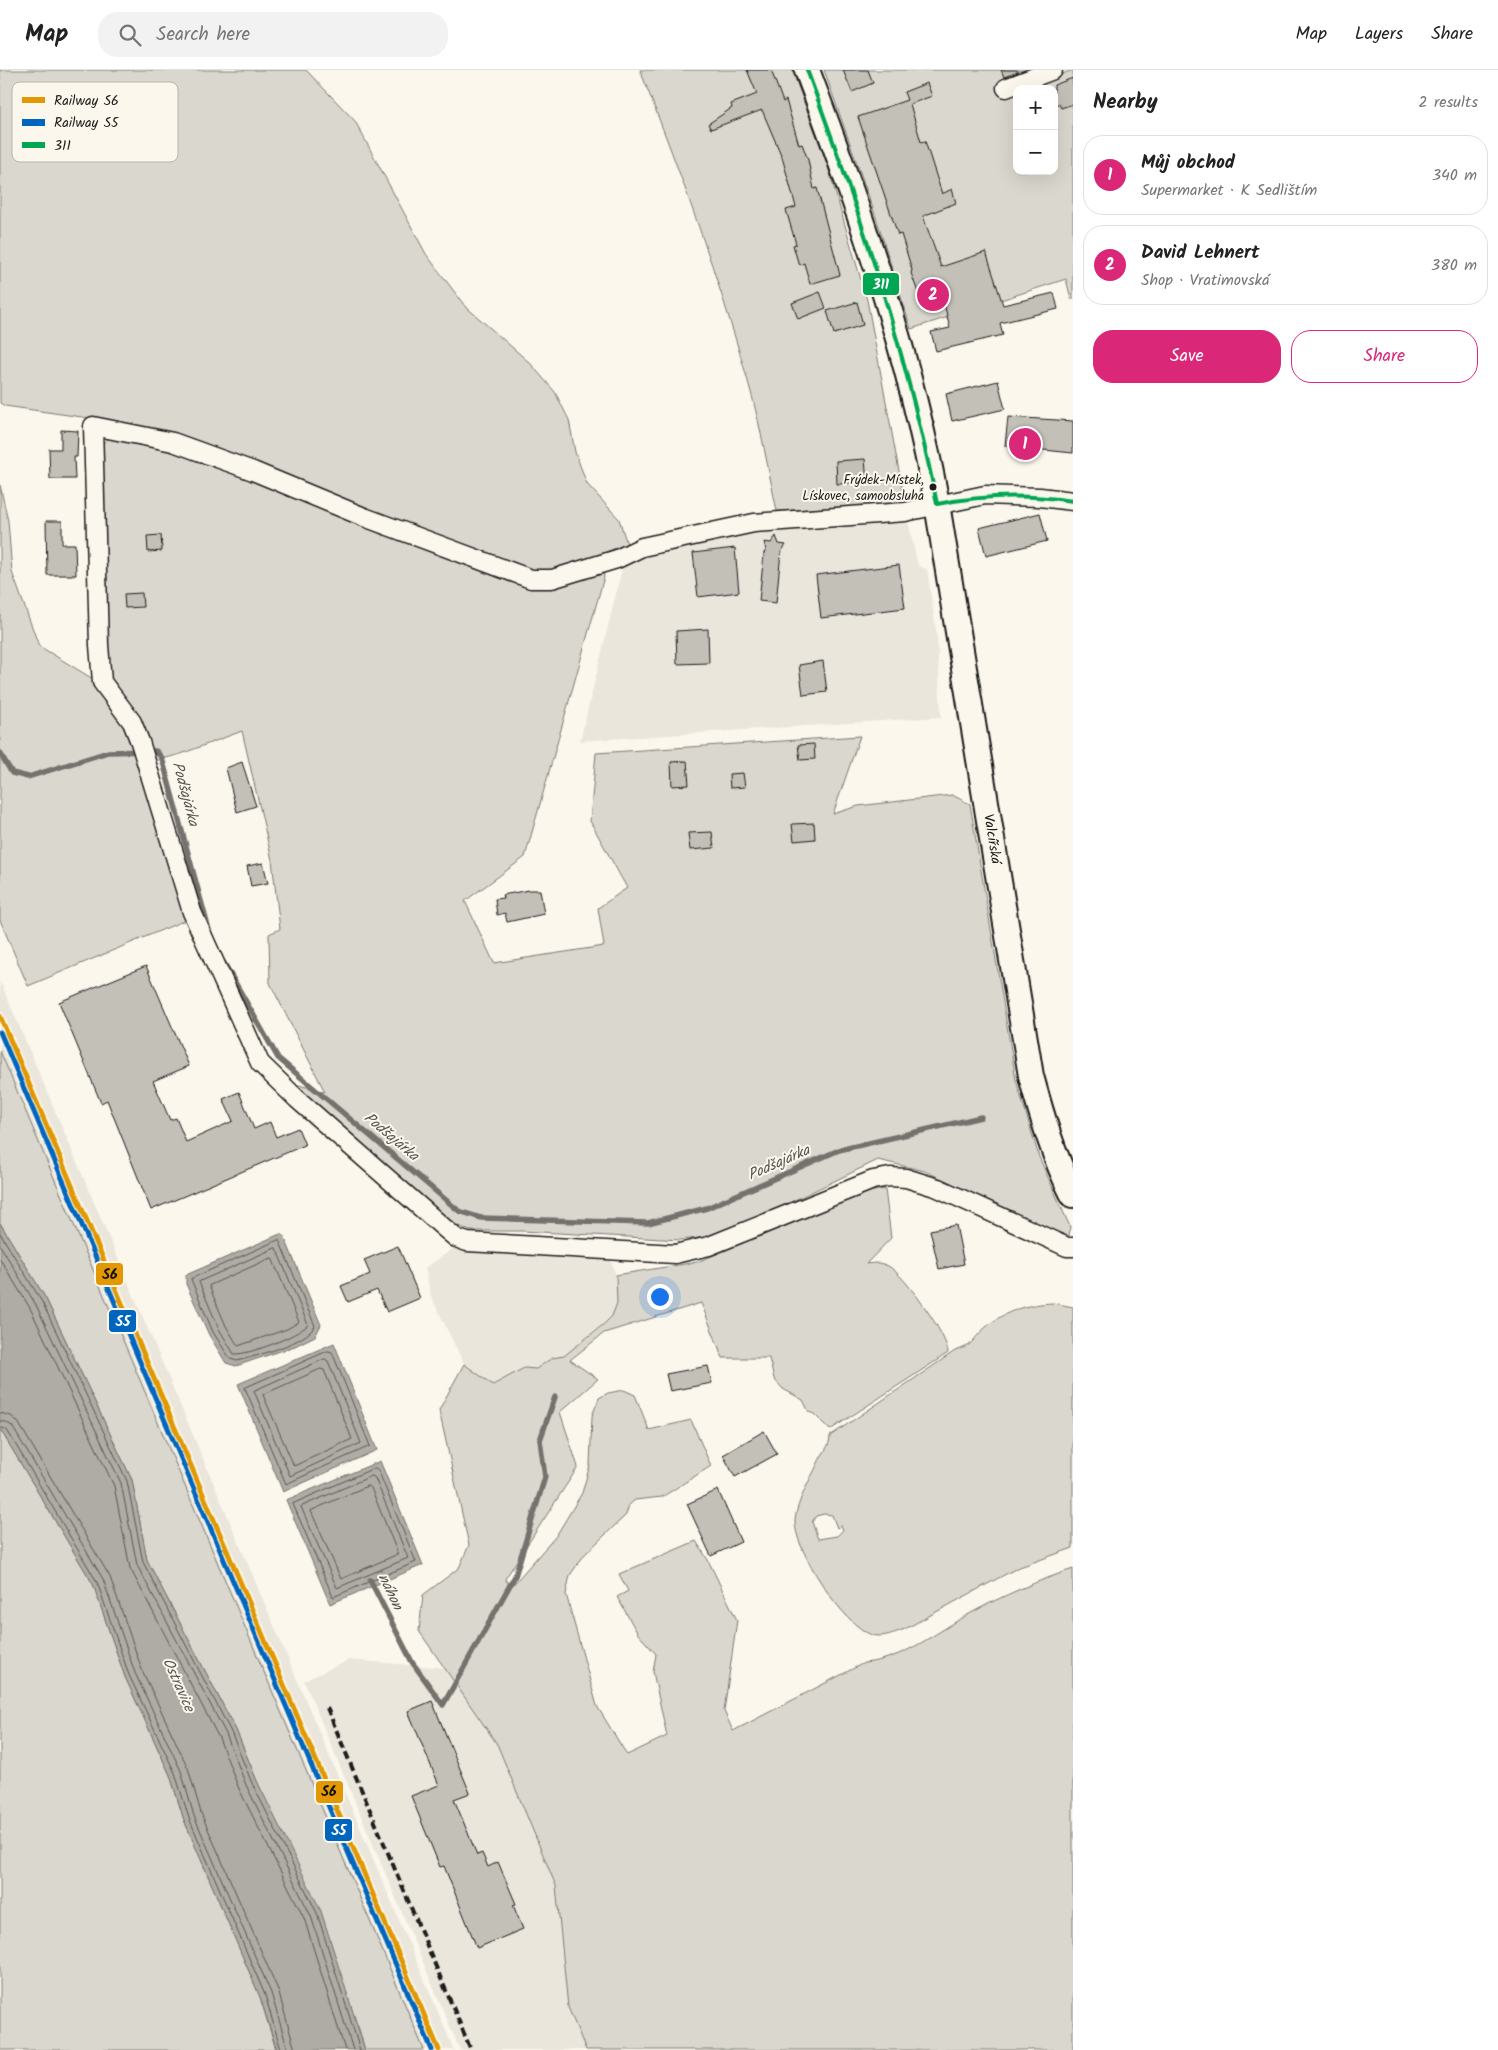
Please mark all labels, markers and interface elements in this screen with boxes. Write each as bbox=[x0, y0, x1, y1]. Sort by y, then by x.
search box bbox=[98, 12, 448, 57]
text: Map bbox=[25, 15, 68, 54]
text: Search here bbox=[156, 20, 250, 50]
text: Map bbox=[1296, 20, 1327, 49]
text: Layers bbox=[1355, 20, 1403, 49]
text: Share bbox=[1431, 20, 1473, 49]
icon: search bbox=[116, 21, 144, 49]
legend bbox=[12, 82, 178, 162]
map controls bbox=[1013, 85, 1058, 175]
button: + bbox=[1013, 85, 1058, 130]
text: Nearby bbox=[1093, 86, 1158, 119]
text: Railway S6 bbox=[54, 90, 119, 112]
text: 2 results bbox=[1418, 90, 1478, 115]
text: Railway S5 bbox=[54, 112, 120, 134]
button: − bbox=[1013, 130, 1058, 175]
text: 311 bbox=[54, 135, 71, 157]
text: Můj obchod bbox=[1141, 148, 1235, 178]
text: 1 bbox=[1108, 163, 1112, 188]
text: 340 m bbox=[1432, 163, 1477, 188]
text: Supermarket · K Sedlištím bbox=[1141, 178, 1317, 203]
text: David Lehnert bbox=[1141, 238, 1259, 268]
text: 2 bbox=[1105, 253, 1115, 278]
text: 380 m bbox=[1431, 253, 1477, 278]
text: Shop · Vratimovská bbox=[1141, 268, 1270, 293]
line badge: 311 bbox=[862, 272, 900, 296]
text: 311 bbox=[872, 274, 890, 296]
pin: 2 bbox=[917, 276, 949, 314]
button: Save bbox=[1093, 330, 1281, 383]
button: Share bbox=[1291, 330, 1478, 383]
pin: 1 bbox=[1009, 425, 1041, 463]
place label: Frýdek-Místek, Lískovec, samoobsluha bbox=[802, 470, 924, 507]
marker: Frýdek-Místek, Lískovec, samoobsluha bbox=[928, 482, 938, 492]
water label: Podšajárka bbox=[165, 759, 205, 830]
street label: Valcířská bbox=[977, 812, 1007, 867]
water label: Podšajárka bbox=[358, 1107, 425, 1168]
water label: Podšajárka bbox=[744, 1138, 815, 1187]
line badge: S6 bbox=[95, 1262, 124, 1286]
text: S6 bbox=[102, 1264, 118, 1286]
your location bbox=[647, 1284, 673, 1310]
line badge: S5 bbox=[108, 1309, 137, 1333]
text: S5 bbox=[116, 1311, 132, 1333]
water label: náhon bbox=[371, 1570, 409, 1615]
water label: Ostravice bbox=[156, 1654, 201, 1717]
line badge: S6 bbox=[315, 1780, 344, 1804]
text: S6 bbox=[321, 1781, 337, 1803]
line badge: S5 bbox=[324, 1818, 353, 1842]
text: S5 bbox=[332, 1820, 348, 1842]

